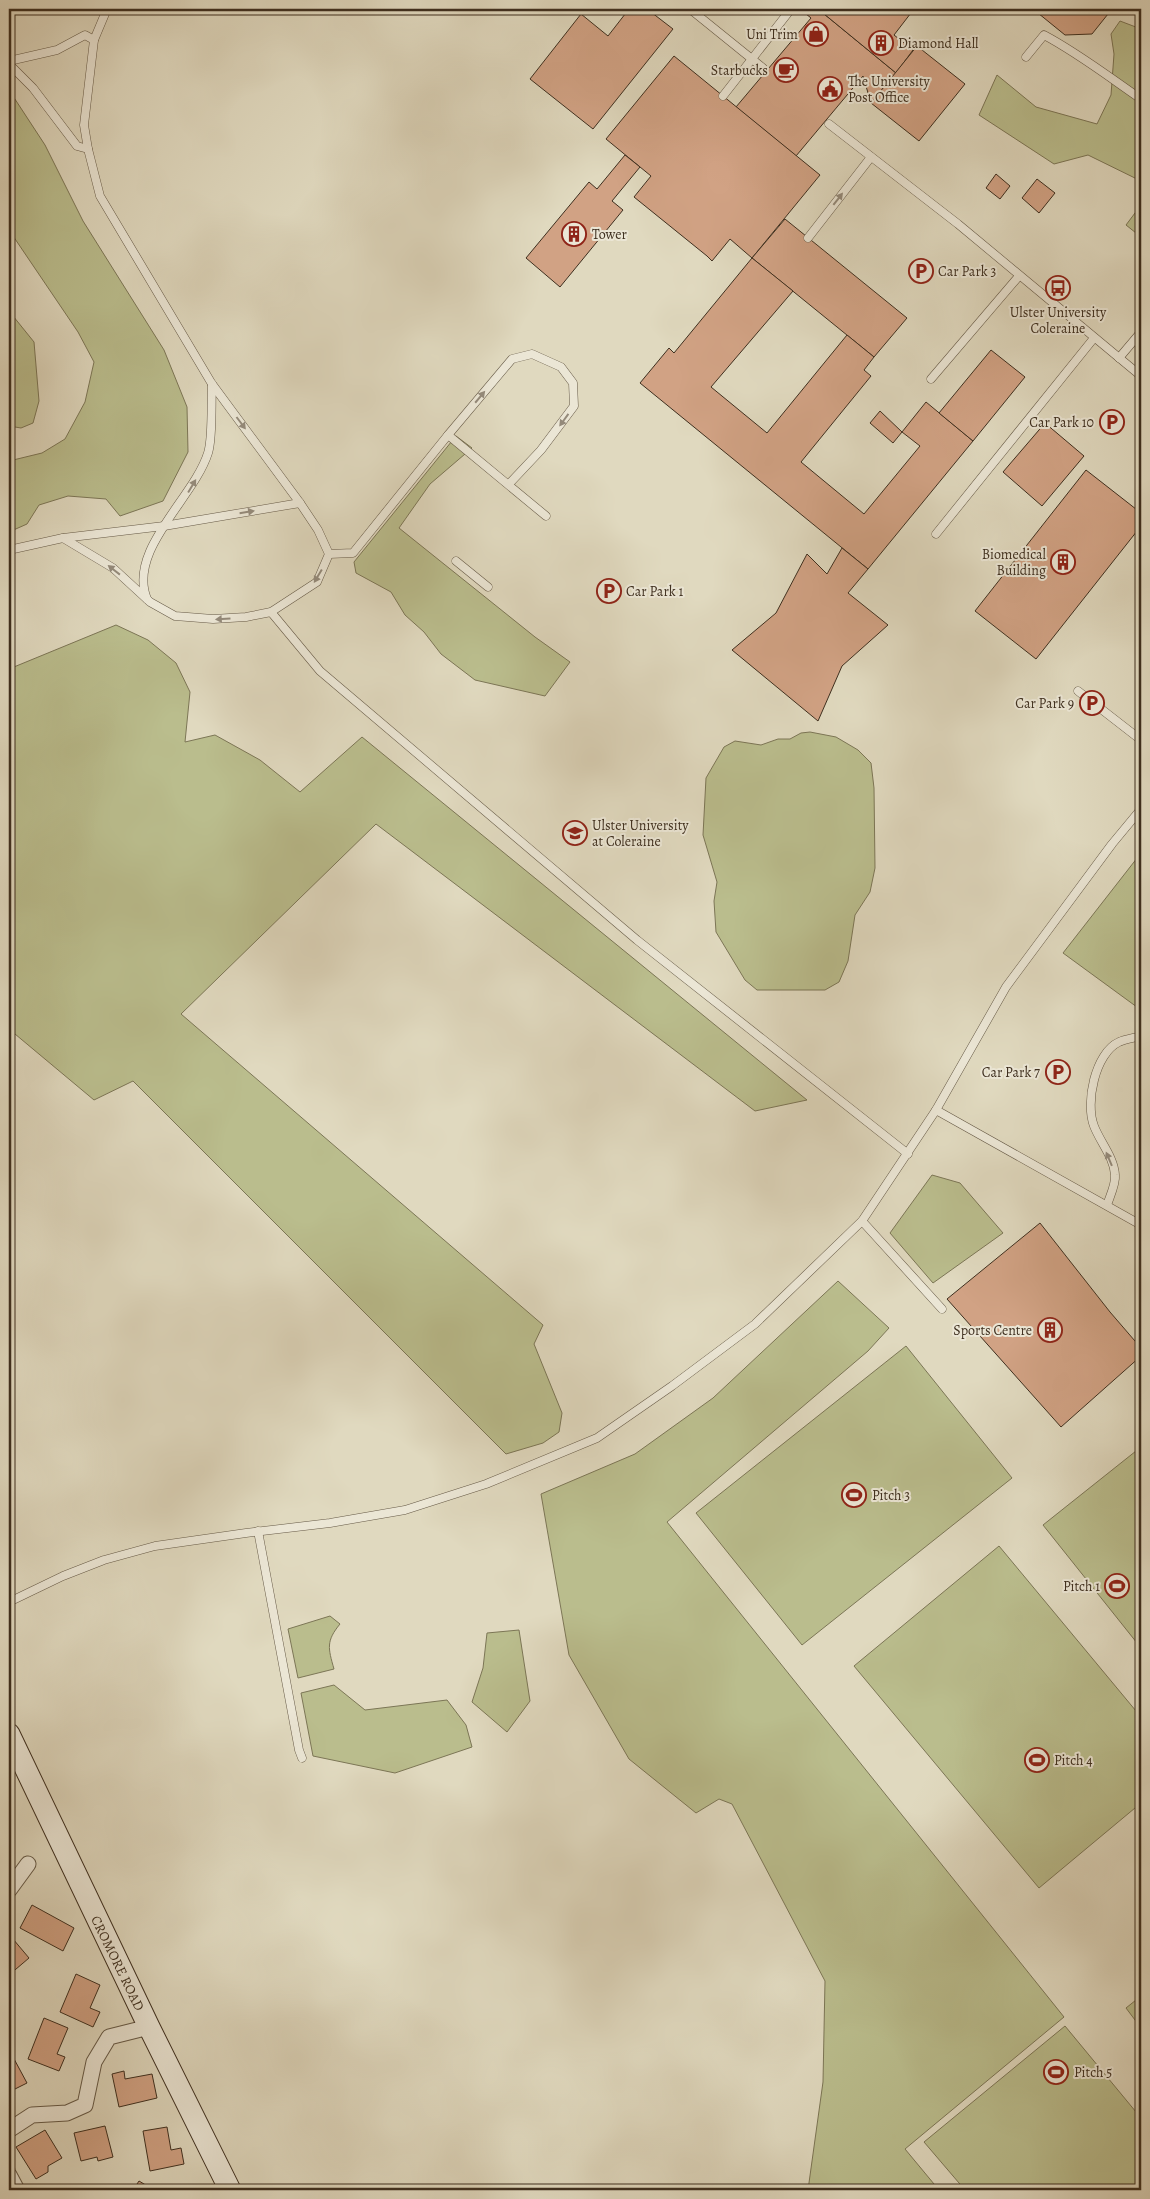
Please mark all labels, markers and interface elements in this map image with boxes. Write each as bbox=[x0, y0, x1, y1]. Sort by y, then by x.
shop icon: Uni Trim bbox=[803, 21, 829, 47]
place label: Uni Trim bbox=[746, 25, 798, 44]
building icon: Diamond Hall bbox=[868, 30, 894, 56]
place label: Diamond Hall bbox=[898, 34, 979, 53]
cafe icon: Starbucks bbox=[773, 57, 799, 83]
place label: Starbucks bbox=[711, 61, 768, 80]
place label: The University Post Office bbox=[848, 72, 931, 107]
public building icon: The University Post Office bbox=[817, 76, 843, 102]
one-way arrow bbox=[833, 192, 843, 206]
building icon: Tower bbox=[561, 221, 587, 247]
place label: Tower bbox=[592, 225, 627, 244]
parking icon: Car Park 3 bbox=[908, 258, 934, 284]
place label: Car Park 3 bbox=[938, 262, 996, 281]
bus stop icon: Ulster University Coleraine bbox=[1045, 275, 1071, 301]
place label: Ulster University Coleraine bbox=[1010, 303, 1107, 338]
one-way arrow bbox=[474, 391, 485, 404]
parking icon: Car Park 10 bbox=[1099, 409, 1125, 435]
one-way arrow bbox=[558, 413, 569, 426]
place label: Car Park 10 bbox=[1029, 413, 1094, 432]
one-way arrow bbox=[235, 416, 246, 429]
one-way arrow bbox=[188, 479, 197, 492]
one-way arrow bbox=[239, 507, 255, 515]
place label: Biomedical Building bbox=[982, 545, 1047, 580]
building icon: Biomedical Building bbox=[1050, 549, 1076, 575]
one-way arrow bbox=[108, 564, 121, 575]
one-way arrow bbox=[314, 570, 323, 583]
parking icon: Car Park 1 bbox=[596, 578, 622, 604]
place label: Car Park 1 bbox=[626, 582, 683, 601]
one-way arrow bbox=[215, 615, 231, 623]
parking icon: Car Park 9 bbox=[1079, 690, 1105, 716]
place label: Car Park 9 bbox=[1015, 694, 1074, 713]
place label: Ulster University at Coleraine bbox=[592, 816, 689, 851]
school or university icon: Ulster University at Coleraine bbox=[562, 820, 588, 846]
parking icon: Car Park 7 bbox=[1045, 1059, 1071, 1085]
place label: Car Park 7 bbox=[982, 1063, 1040, 1082]
one-way arrow bbox=[1105, 1152, 1113, 1166]
building icon: Sports Centre bbox=[1037, 1317, 1063, 1343]
place label: Sports Centre bbox=[953, 1321, 1032, 1340]
sports icon: Pitch 3 bbox=[841, 1482, 867, 1508]
place label: Pitch 3 bbox=[872, 1486, 910, 1505]
sports icon: Pitch 1 bbox=[1104, 1573, 1130, 1599]
place label: Pitch 1 bbox=[1063, 1577, 1100, 1596]
sports icon: Pitch 4 bbox=[1024, 1747, 1050, 1773]
place label: Pitch 4 bbox=[1054, 1751, 1093, 1770]
street label: CROMORE ROAD bbox=[86, 1912, 149, 2014]
sports icon: Pitch 5 bbox=[1043, 2059, 1069, 2085]
place label: Pitch 5 bbox=[1074, 2063, 1112, 2082]

